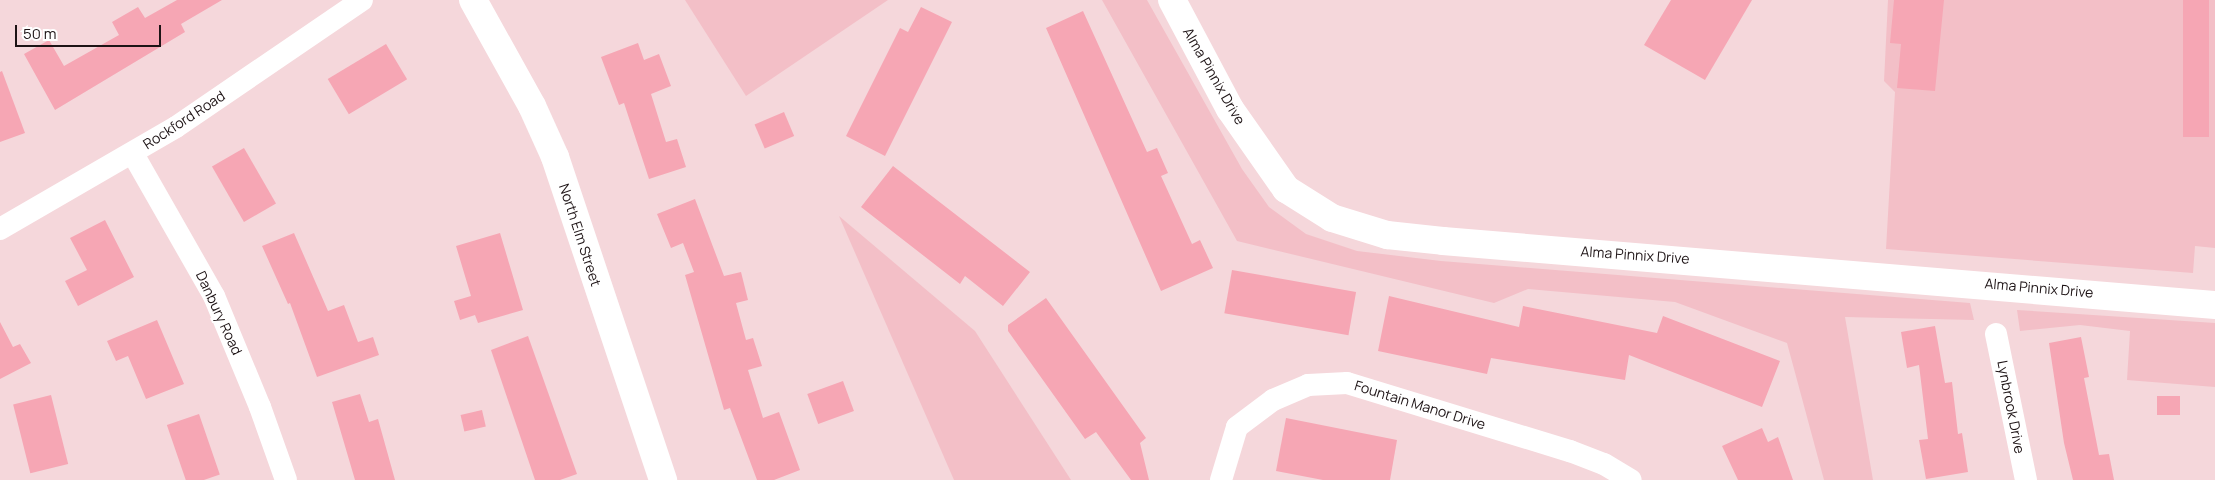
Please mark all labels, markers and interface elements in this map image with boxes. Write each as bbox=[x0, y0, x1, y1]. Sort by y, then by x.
scale bar bbox=[18, 15, 164, 47]
text: 50 m bbox=[23, 23, 57, 44]
street label: Alma Pinnix Drive bbox=[1179, 25, 1249, 127]
street label: Rockford Road bbox=[140, 87, 228, 153]
street label: North Elm Street bbox=[556, 182, 604, 288]
street label: Alma Pinnix Drive bbox=[1580, 243, 1690, 267]
street label: Danbury Road bbox=[192, 268, 246, 358]
street label: Alma Pinnix Drive bbox=[1984, 275, 2094, 301]
street label: Lynbrook Drive bbox=[1994, 359, 2028, 455]
street label: Fountain Manor Drive bbox=[1352, 377, 1488, 433]

